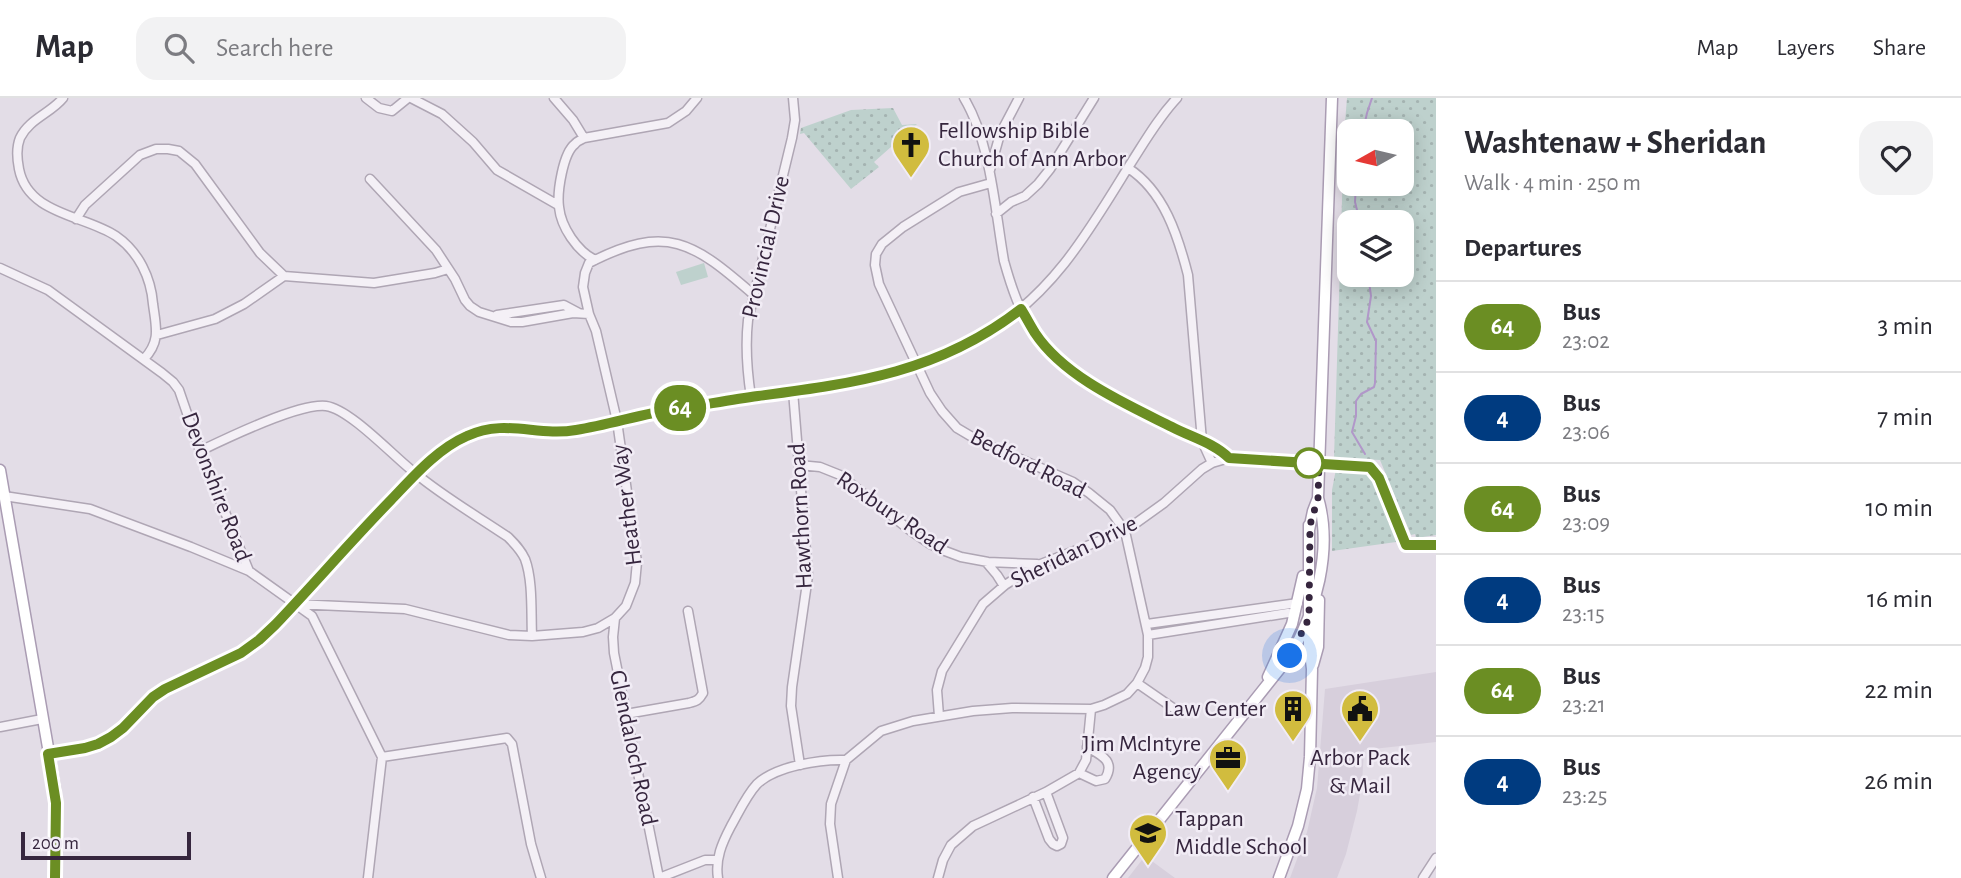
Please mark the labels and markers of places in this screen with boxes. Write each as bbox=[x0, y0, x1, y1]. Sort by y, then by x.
place label: Fellowship Bible Church of Ann Arbor bbox=[938, 119, 1126, 171]
church icon: Fellowship Bible Church of Ann Arbor bbox=[890, 124, 932, 179]
unlabelled marker bbox=[1294, 448, 1324, 478]
building icon: Law Center bbox=[1272, 688, 1314, 743]
public building icon: Arbor Pack & Mail bbox=[1339, 688, 1381, 743]
place label: Law Center bbox=[1164, 697, 1266, 721]
place label: Jim McIntyre Agency bbox=[1082, 732, 1201, 784]
office icon: Jim McIntyre Agency bbox=[1207, 737, 1249, 792]
place label: Arbor Pack & Mail bbox=[1310, 746, 1410, 798]
place label: Tappan Middle School bbox=[1175, 807, 1308, 859]
school or university icon: Tappan Middle School bbox=[1127, 812, 1169, 867]

